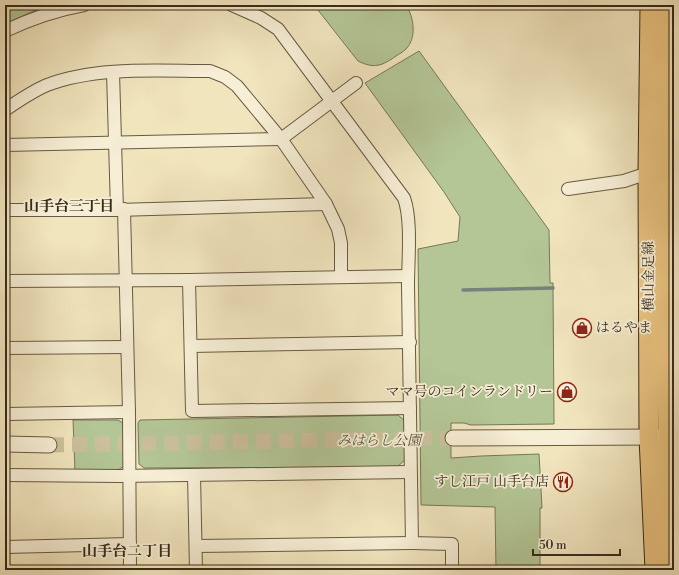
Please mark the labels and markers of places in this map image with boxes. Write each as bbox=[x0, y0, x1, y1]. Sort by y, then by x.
shop icon: はるやま bbox=[571, 317, 593, 339]
place label: はるやま bbox=[596, 319, 652, 337]
shop icon: ママ号のコインランドリー bbox=[556, 381, 578, 403]
place label: ママ号のコインランドリー bbox=[385, 383, 553, 401]
restaurant icon: すし江戸 山手台店 bbox=[552, 471, 574, 493]
place label: すし江戸 山手台店 bbox=[434, 473, 549, 491]

